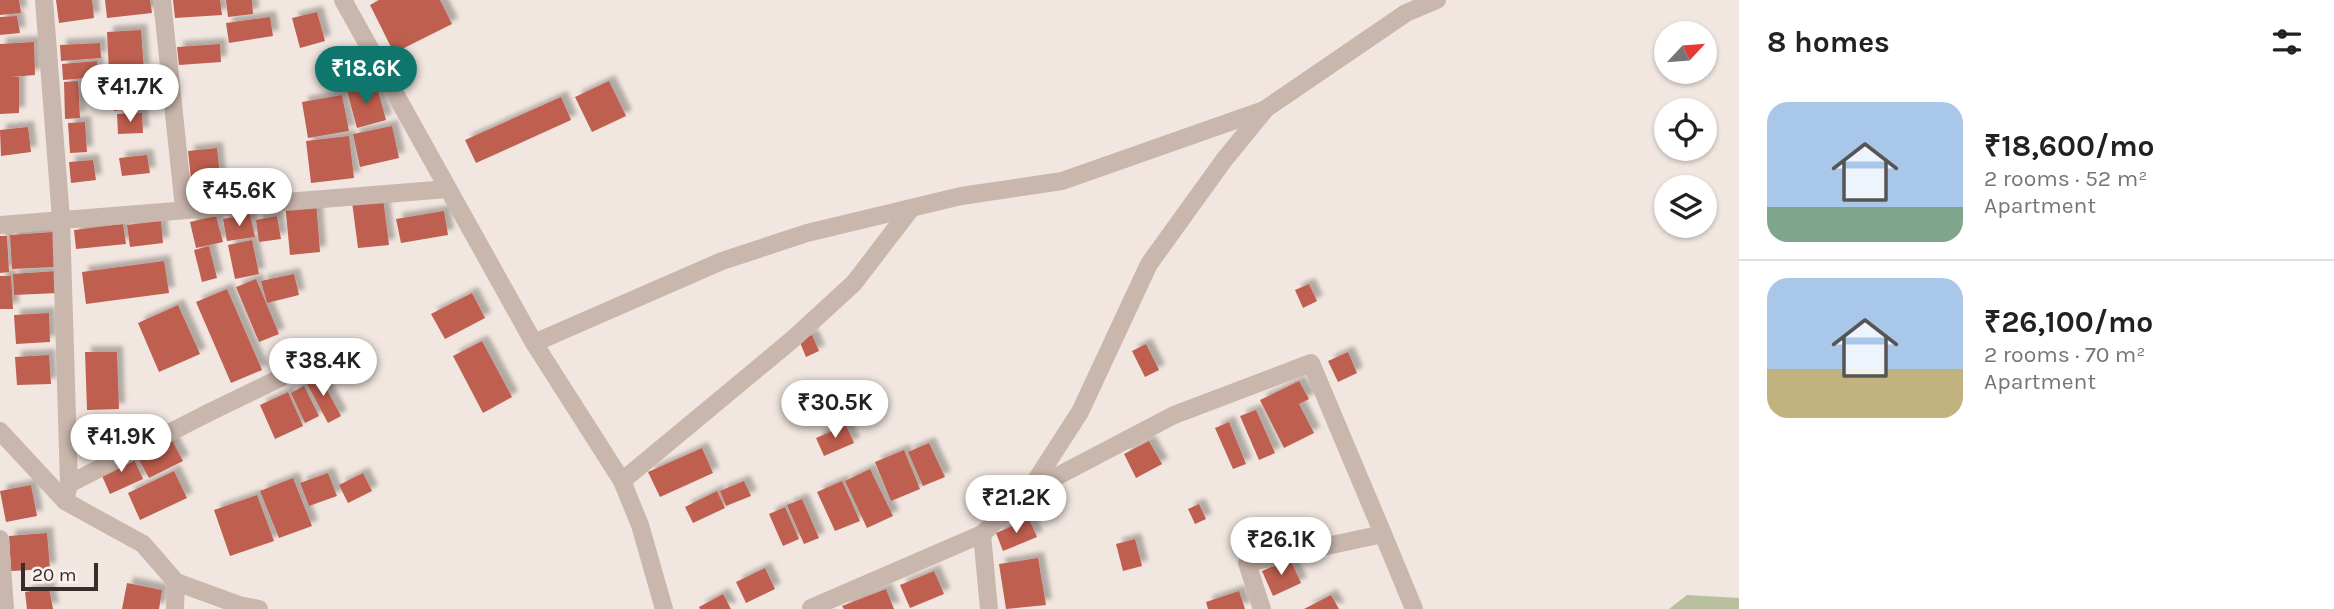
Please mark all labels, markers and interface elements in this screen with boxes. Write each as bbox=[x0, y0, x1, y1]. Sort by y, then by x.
north arrow bbox=[1654, 21, 1717, 84]
map controls bbox=[1654, 21, 1717, 238]
icon: filters bbox=[2268, 23, 2306, 61]
text: 8 homes bbox=[1767, 24, 1890, 60]
pin: ₹18.6K bbox=[309, 46, 423, 106]
text: ₹18.6K bbox=[331, 55, 401, 82]
pin: ₹41.7K bbox=[73, 64, 187, 124]
text: ₹41.7K bbox=[97, 73, 163, 100]
button: locate bbox=[1654, 98, 1717, 161]
text: ₹18,600/mo bbox=[1984, 128, 2155, 164]
icon: home bbox=[1823, 130, 1907, 214]
text: 2 rooms · 52 m² bbox=[1984, 165, 2147, 192]
pin: ₹45.6K bbox=[182, 168, 296, 228]
button: layers bbox=[1654, 175, 1717, 238]
text: ₹45.6K bbox=[202, 177, 276, 204]
text: Apartment bbox=[1984, 192, 2096, 219]
text: ₹26,100/mo bbox=[1984, 304, 2153, 340]
icon: home bbox=[1823, 306, 1907, 390]
pin: ₹38.4K bbox=[266, 338, 380, 398]
text: 2 rooms · 70 m² bbox=[1984, 341, 2146, 368]
text: ₹38.4K bbox=[285, 347, 361, 374]
text: Apartment bbox=[1984, 368, 2096, 395]
pin: ₹30.5K bbox=[778, 380, 892, 440]
text: ₹30.5K bbox=[797, 389, 873, 416]
pin: ₹41.9K bbox=[64, 414, 178, 474]
text: ₹41.9K bbox=[86, 423, 156, 450]
pin: ₹21.2K bbox=[959, 476, 1073, 535]
text: ₹21.2K bbox=[981, 484, 1051, 511]
pin: ₹26.1K bbox=[1224, 518, 1338, 577]
text: ₹26.1K bbox=[1246, 526, 1316, 553]
scale bar bbox=[21, 560, 98, 592]
text: 20 m bbox=[32, 564, 77, 586]

